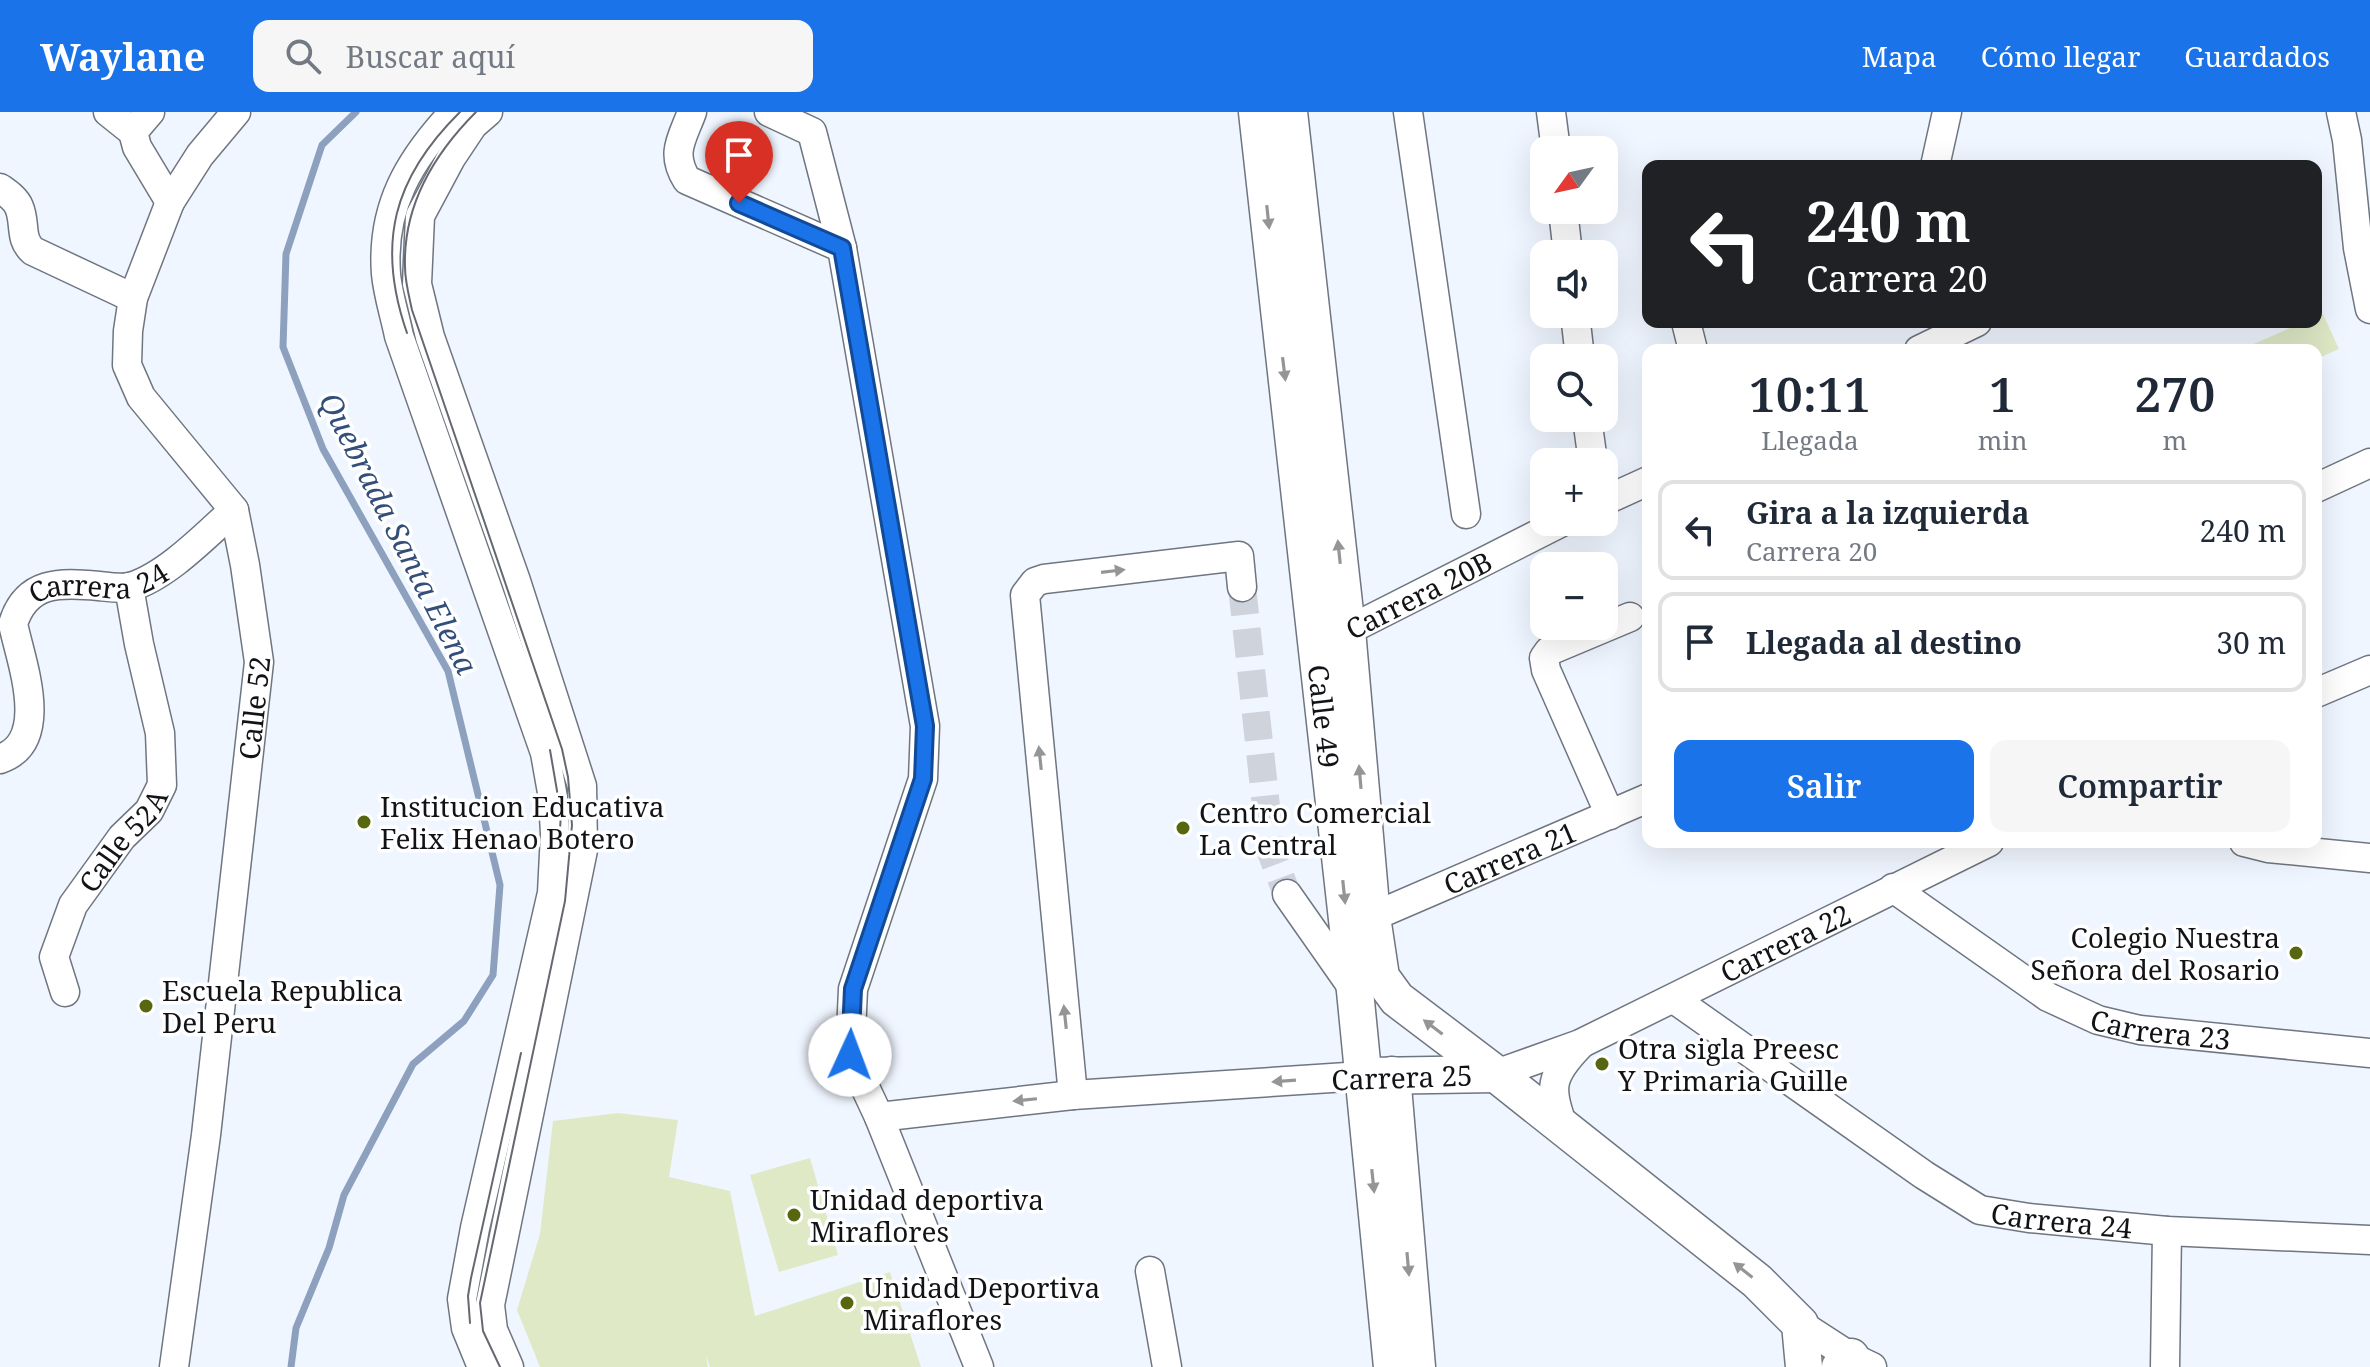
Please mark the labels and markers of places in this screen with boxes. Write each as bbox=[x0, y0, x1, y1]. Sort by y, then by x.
pin bbox=[705, 121, 773, 203]
place label: Institucion Educativa Felix Henao Botero bbox=[380, 787, 664, 857]
place label: Centro Comercial La Central bbox=[1199, 793, 1431, 863]
marker: Institucion Educativa Felix Henao Botero bbox=[355, 813, 373, 831]
marker: Centro Comercial La Central bbox=[1174, 819, 1192, 837]
place label: Colegio Nuestra Señora del Rosario bbox=[2031, 918, 2280, 988]
marker: Colegio Nuestra Señora del Rosario bbox=[2287, 944, 2305, 962]
place label: Escuela Republica Del Peru bbox=[162, 971, 403, 1041]
marker: Escuela Republica Del Peru bbox=[137, 997, 155, 1015]
place label: Otra sigla Preesc Y Primaria Guille bbox=[1617, 1029, 1848, 1099]
marker: Otra sigla Preesc Y Primaria Guille bbox=[1593, 1055, 1611, 1073]
place label: Unidad deportiva Miraflores bbox=[810, 1180, 1044, 1250]
marker: Unidad deportiva Miraflores bbox=[785, 1206, 803, 1224]
place label: Unidad Deportiva Miraflores bbox=[863, 1268, 1100, 1338]
marker: Unidad Deportiva Miraflores bbox=[838, 1294, 856, 1312]

